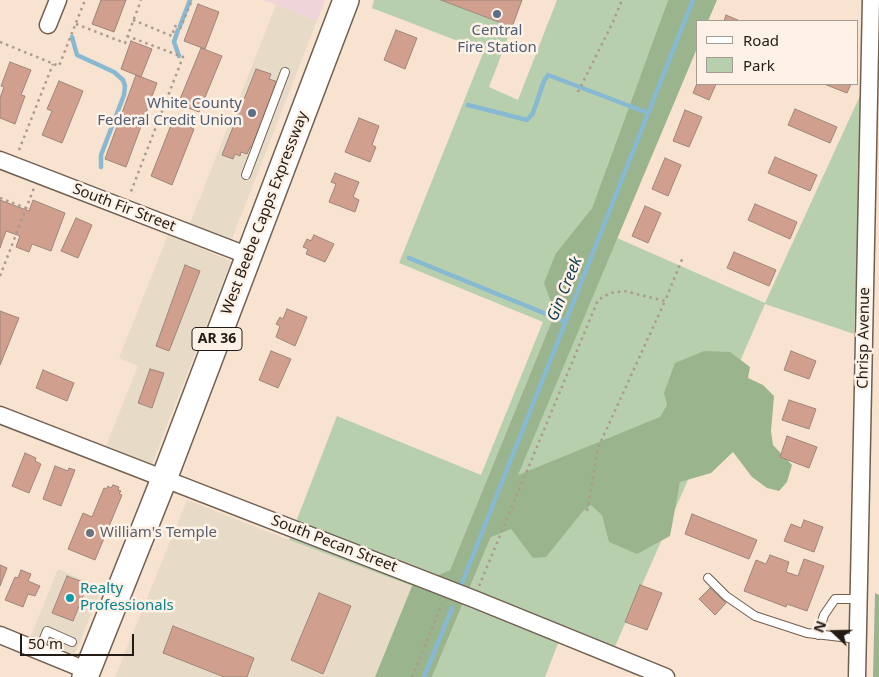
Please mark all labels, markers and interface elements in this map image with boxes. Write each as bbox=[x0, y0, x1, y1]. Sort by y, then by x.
marker: Central Fire Station bbox=[491, 8, 503, 20]
legend bbox=[696, 20, 859, 85]
place label: Central Fire Station bbox=[457, 22, 537, 57]
text: Road bbox=[743, 30, 779, 50]
text: Park bbox=[743, 55, 775, 75]
place label: White County Federal Credit Union bbox=[97, 95, 242, 130]
marker: White County Federal Credit Union bbox=[246, 107, 258, 119]
street label: West Beebe Capps Expressway bbox=[218, 109, 312, 317]
street label: South Fir Street bbox=[70, 180, 178, 236]
water label: Gin Creek bbox=[543, 254, 587, 324]
street label: Chrisp Avenue bbox=[854, 287, 874, 389]
road number: AR 36 bbox=[192, 328, 242, 350]
street label: South Pecan Street bbox=[269, 512, 399, 576]
place label: William's Temple bbox=[100, 524, 217, 542]
marker: William's Temple bbox=[84, 527, 96, 539]
place label: Realty Professionals bbox=[80, 580, 174, 615]
marker: Realty Professionals bbox=[64, 592, 76, 604]
north arrow bbox=[809, 607, 859, 657]
text: N bbox=[809, 618, 830, 635]
scale bar bbox=[22, 624, 136, 656]
text: 50 m bbox=[28, 633, 63, 653]

